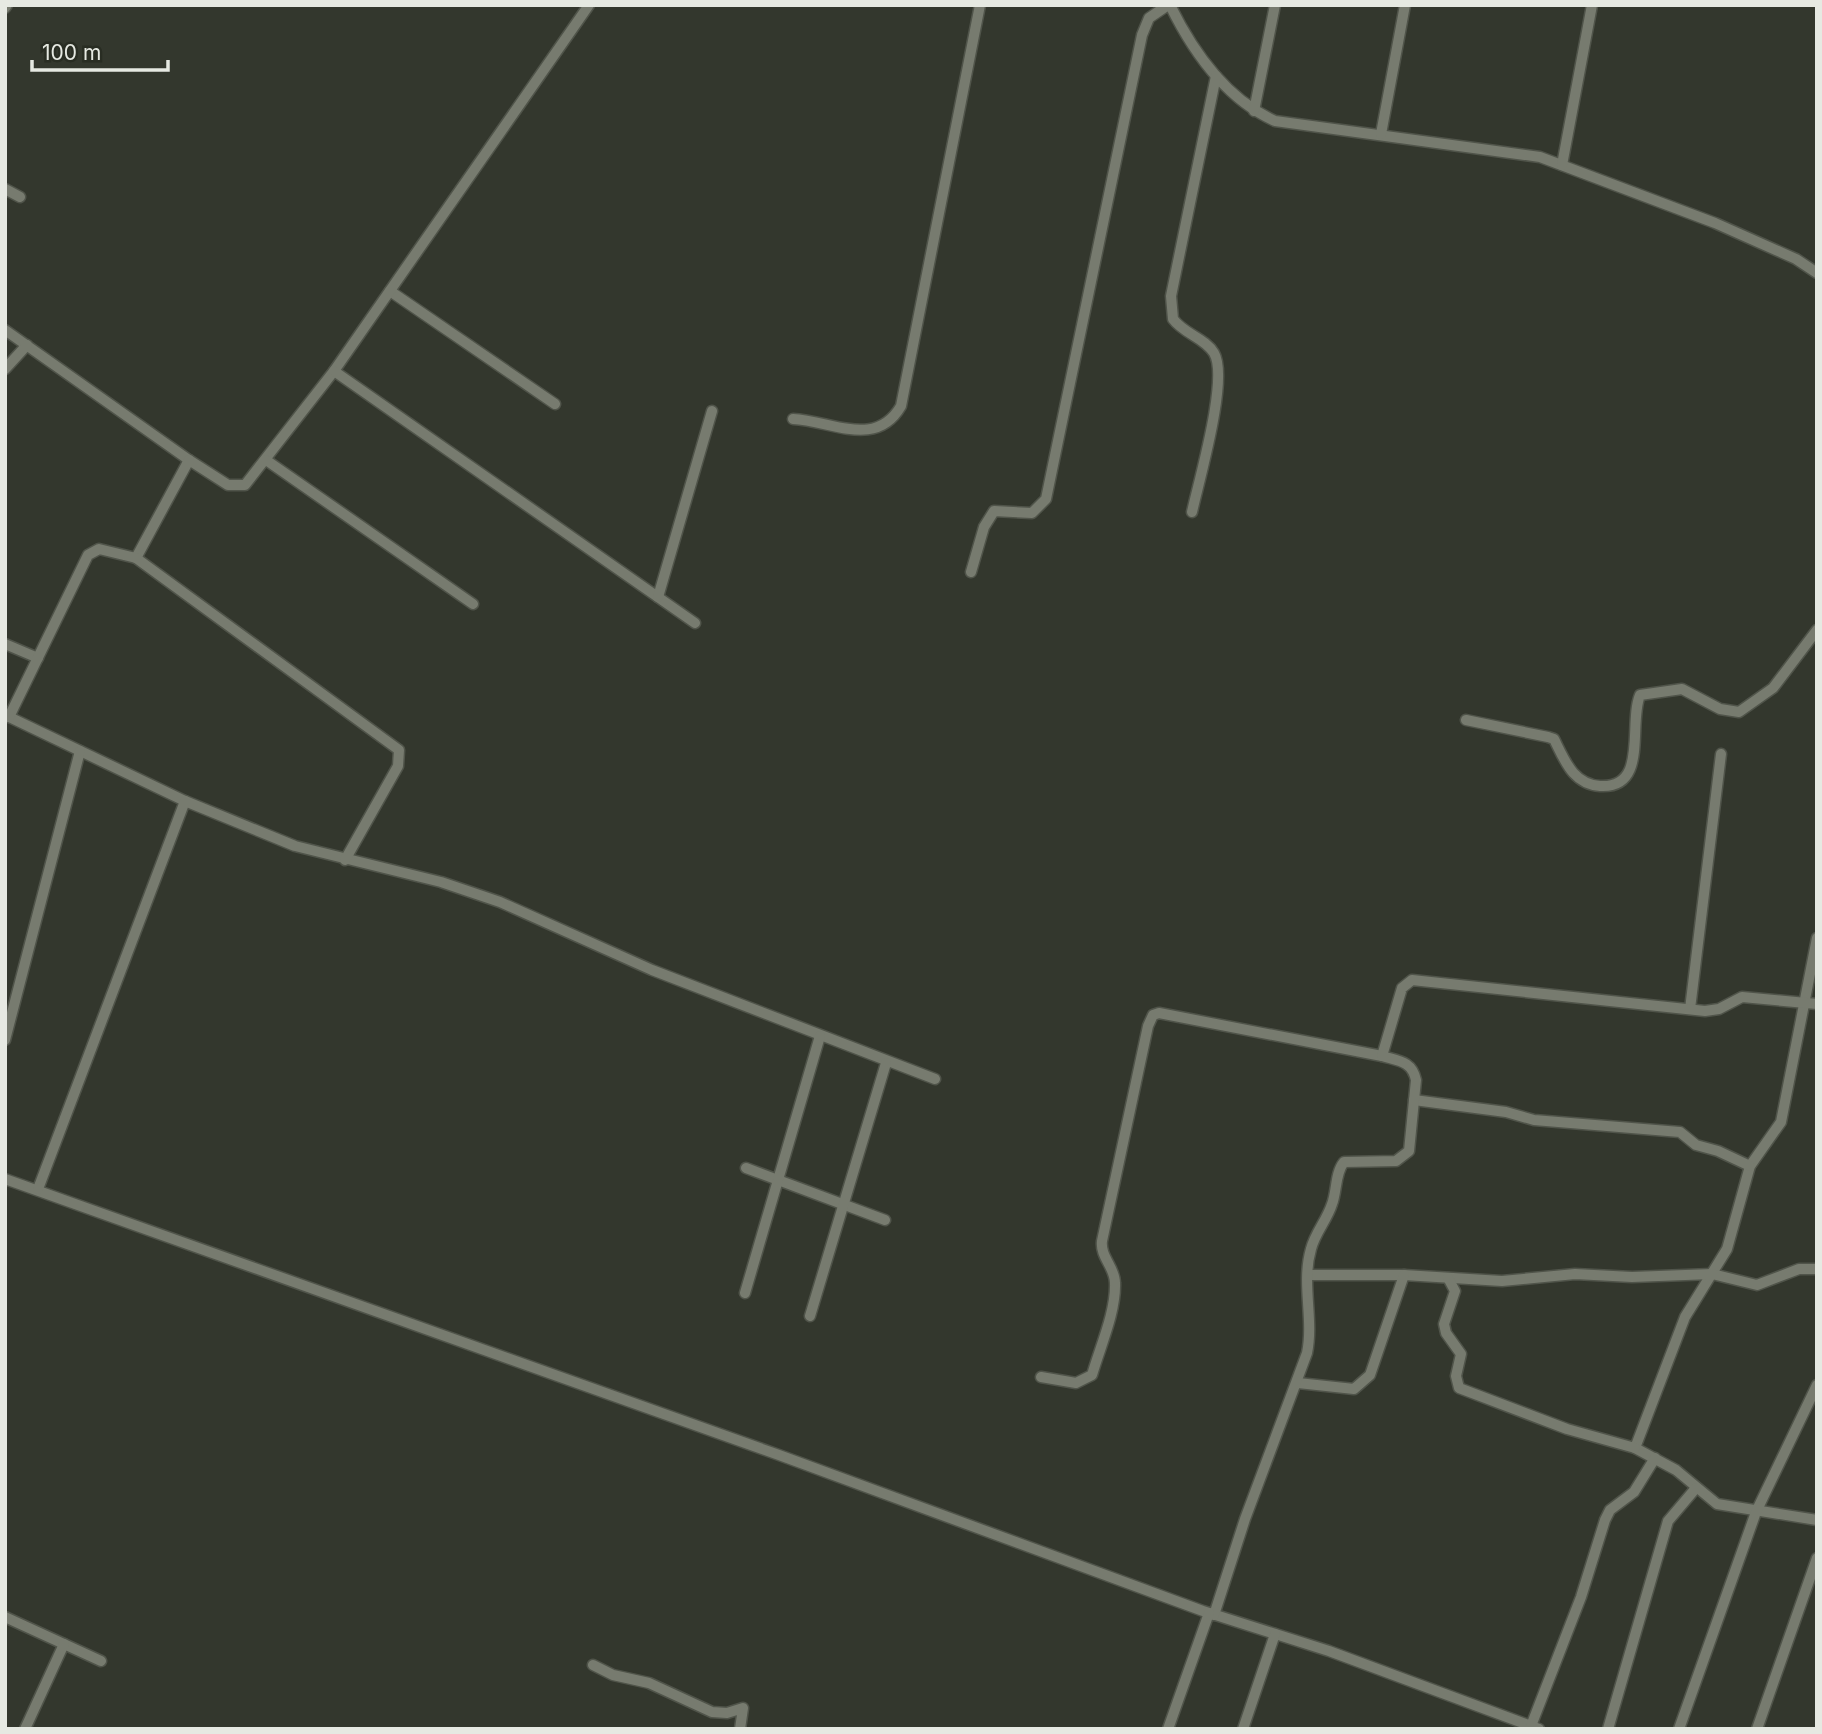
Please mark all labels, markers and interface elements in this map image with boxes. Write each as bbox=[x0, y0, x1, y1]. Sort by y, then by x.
scale bar bbox=[32, 28, 168, 72]
text: 100 m bbox=[42, 40, 101, 65]

